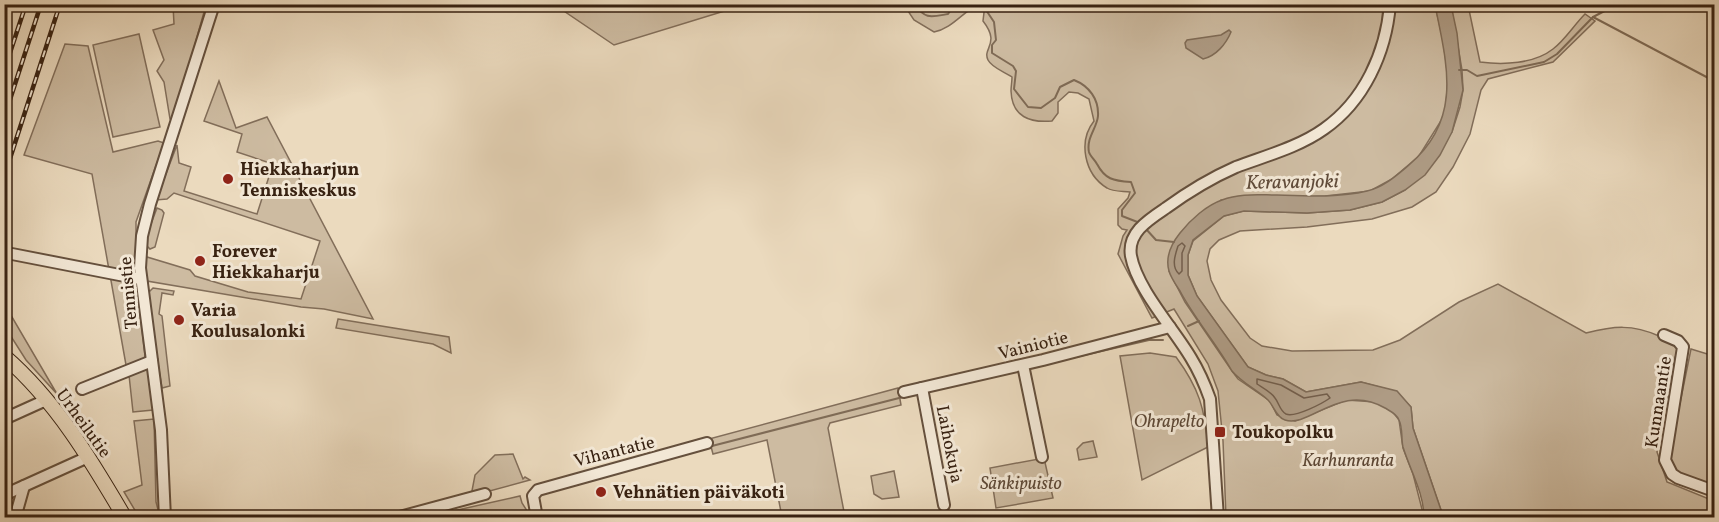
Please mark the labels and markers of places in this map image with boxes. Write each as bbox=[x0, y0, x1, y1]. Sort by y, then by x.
place label: Hiekkaharjun Tenniskeskus bbox=[240, 158, 360, 204]
marker: Hiekkaharjun Tenniskeskus bbox=[221, 172, 235, 186]
place label: Forever Hiekkaharju bbox=[212, 240, 320, 286]
marker: Forever Hiekkaharju bbox=[193, 254, 207, 268]
place label: Varia Koulusalonki bbox=[191, 299, 305, 345]
marker: Varia Koulusalonki bbox=[172, 313, 186, 327]
place label: Toukopolku bbox=[1232, 421, 1334, 446]
marker: Toukopolku bbox=[1213, 425, 1227, 439]
place label: Vehnätien päiväkoti bbox=[613, 481, 785, 506]
marker: Vehnätien päiväkoti bbox=[594, 485, 608, 499]

